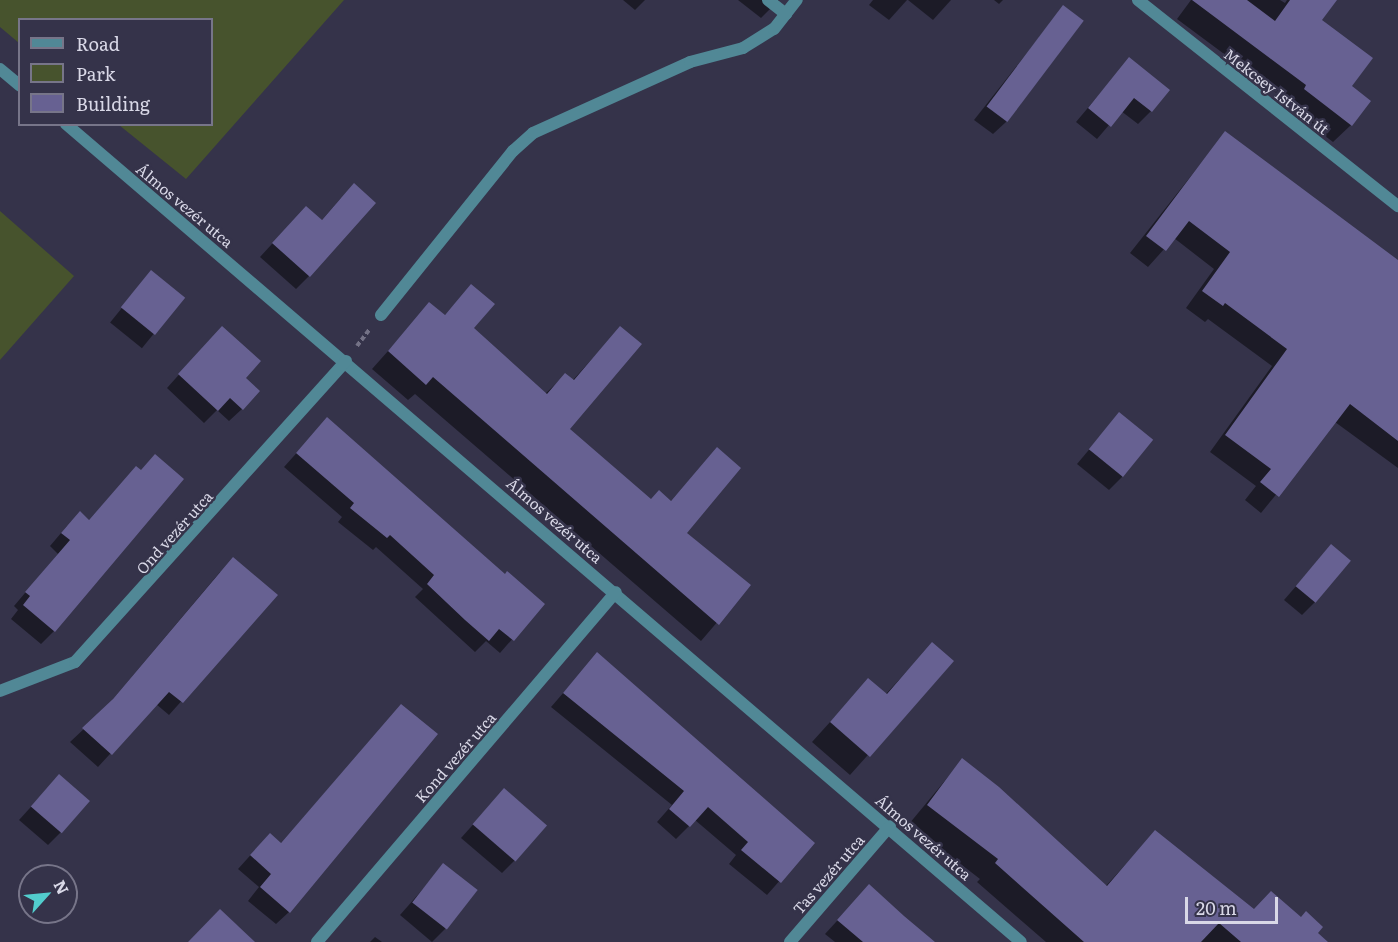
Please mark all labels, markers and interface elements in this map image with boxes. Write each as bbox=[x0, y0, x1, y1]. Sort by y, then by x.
legend bbox=[18, 18, 213, 126]
text: Road bbox=[76, 30, 120, 57]
street label: Mekcsey István út bbox=[1221, 44, 1333, 138]
text: Park bbox=[76, 60, 115, 87]
text: Building bbox=[76, 90, 150, 117]
street label: Álmos vezér utca bbox=[133, 159, 237, 251]
street label: Álmos vezér utca bbox=[504, 474, 606, 566]
street label: Ond vezér utca bbox=[132, 487, 216, 577]
street label: Kond vezér utca bbox=[411, 708, 499, 806]
street label: Álmos vezér utca bbox=[873, 791, 975, 883]
street label: Tas vezér utca bbox=[789, 831, 867, 917]
north arrow bbox=[18, 864, 78, 924]
text: N bbox=[49, 875, 76, 898]
scale bar bbox=[1188, 885, 1281, 923]
text: 20 m bbox=[1196, 894, 1237, 921]

